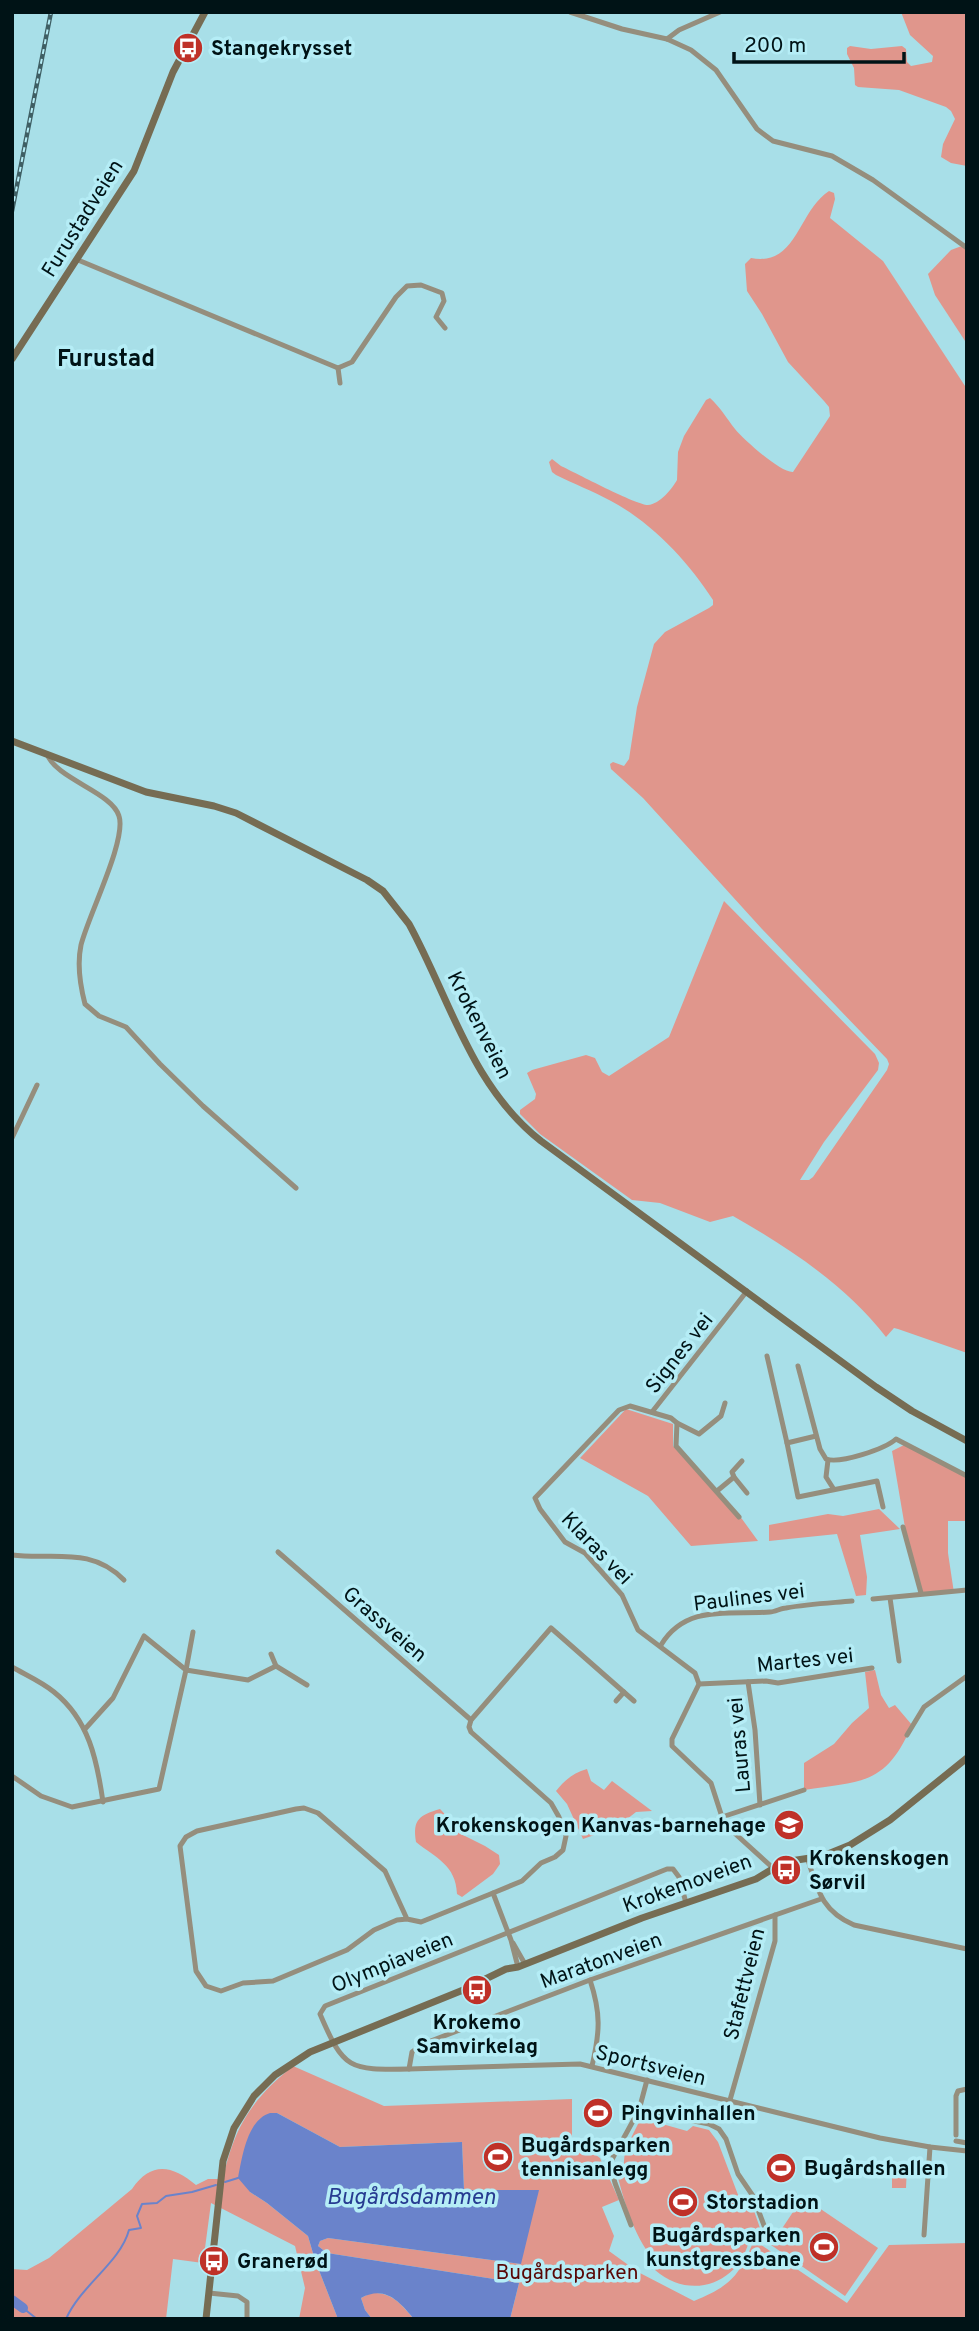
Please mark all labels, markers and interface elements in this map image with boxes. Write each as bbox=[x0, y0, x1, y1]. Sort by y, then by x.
scale bar bbox=[734, 21, 904, 65]
bus stop icon: Stangekrysset bbox=[171, 31, 205, 65]
text: 200 m bbox=[744, 33, 806, 60]
place label: Stangekrysset bbox=[211, 36, 352, 63]
street label: Furustadveien bbox=[36, 155, 130, 283]
district label: Furustad bbox=[57, 345, 155, 375]
street label: Krokenveien bbox=[440, 967, 517, 1084]
street label: Signes vei bbox=[640, 1308, 720, 1400]
street label: Klaras vei bbox=[554, 1507, 637, 1591]
street label: Paulines vei bbox=[692, 1578, 806, 1619]
street label: Grassveien bbox=[336, 1581, 432, 1669]
street label: Martes vei bbox=[756, 1643, 855, 1680]
street label: Lauras vei bbox=[723, 1696, 758, 1794]
school or university icon: Krokenskogen Kanvas-barnehage bbox=[772, 1808, 806, 1842]
place label: Krokenskogen Kanvas-barnehage bbox=[436, 1813, 766, 1840]
place label: Krokenskogen Sørvil bbox=[809, 1846, 949, 1897]
street label: Krokemoveien bbox=[619, 1849, 756, 1920]
bus stop icon: Krokenskogen Sørvil bbox=[769, 1853, 803, 1887]
street label: Stafettveien bbox=[719, 1926, 772, 2043]
street label: Olympiaveien bbox=[328, 1927, 457, 2000]
street label: Maratonveien bbox=[537, 1927, 666, 1996]
bus stop icon: Krokemo Samvirkelag bbox=[460, 1973, 494, 2007]
place label: Krokemo Samvirkelag bbox=[416, 2010, 538, 2061]
street label: Sportsveien bbox=[593, 2040, 709, 2093]
sports icon: Pingvinhallen bbox=[581, 2096, 615, 2130]
place label: Pingvinhallen bbox=[621, 2101, 756, 2128]
place label: Bugårdsparken tennisanlegg bbox=[521, 2133, 670, 2184]
sports icon: Bugårdsparken tennisanlegg bbox=[481, 2140, 515, 2174]
sports icon: Bugårdshallen bbox=[764, 2151, 798, 2185]
place label: Bugårdshallen bbox=[804, 2156, 946, 2183]
water label: Bugårdsdammen bbox=[327, 2184, 496, 2213]
sports icon: Storstadion bbox=[666, 2185, 700, 2219]
place label: Storstadion bbox=[706, 2190, 819, 2217]
place label: Bugårdsparken kunstgressbane bbox=[646, 2223, 801, 2274]
sports icon: Bugårdsparken kunstgressbane bbox=[807, 2230, 841, 2264]
bus stop icon: Granerød bbox=[197, 2244, 231, 2278]
place label: Granerød bbox=[237, 2249, 328, 2276]
park label: Bugårdsparken bbox=[495, 2260, 639, 2287]

